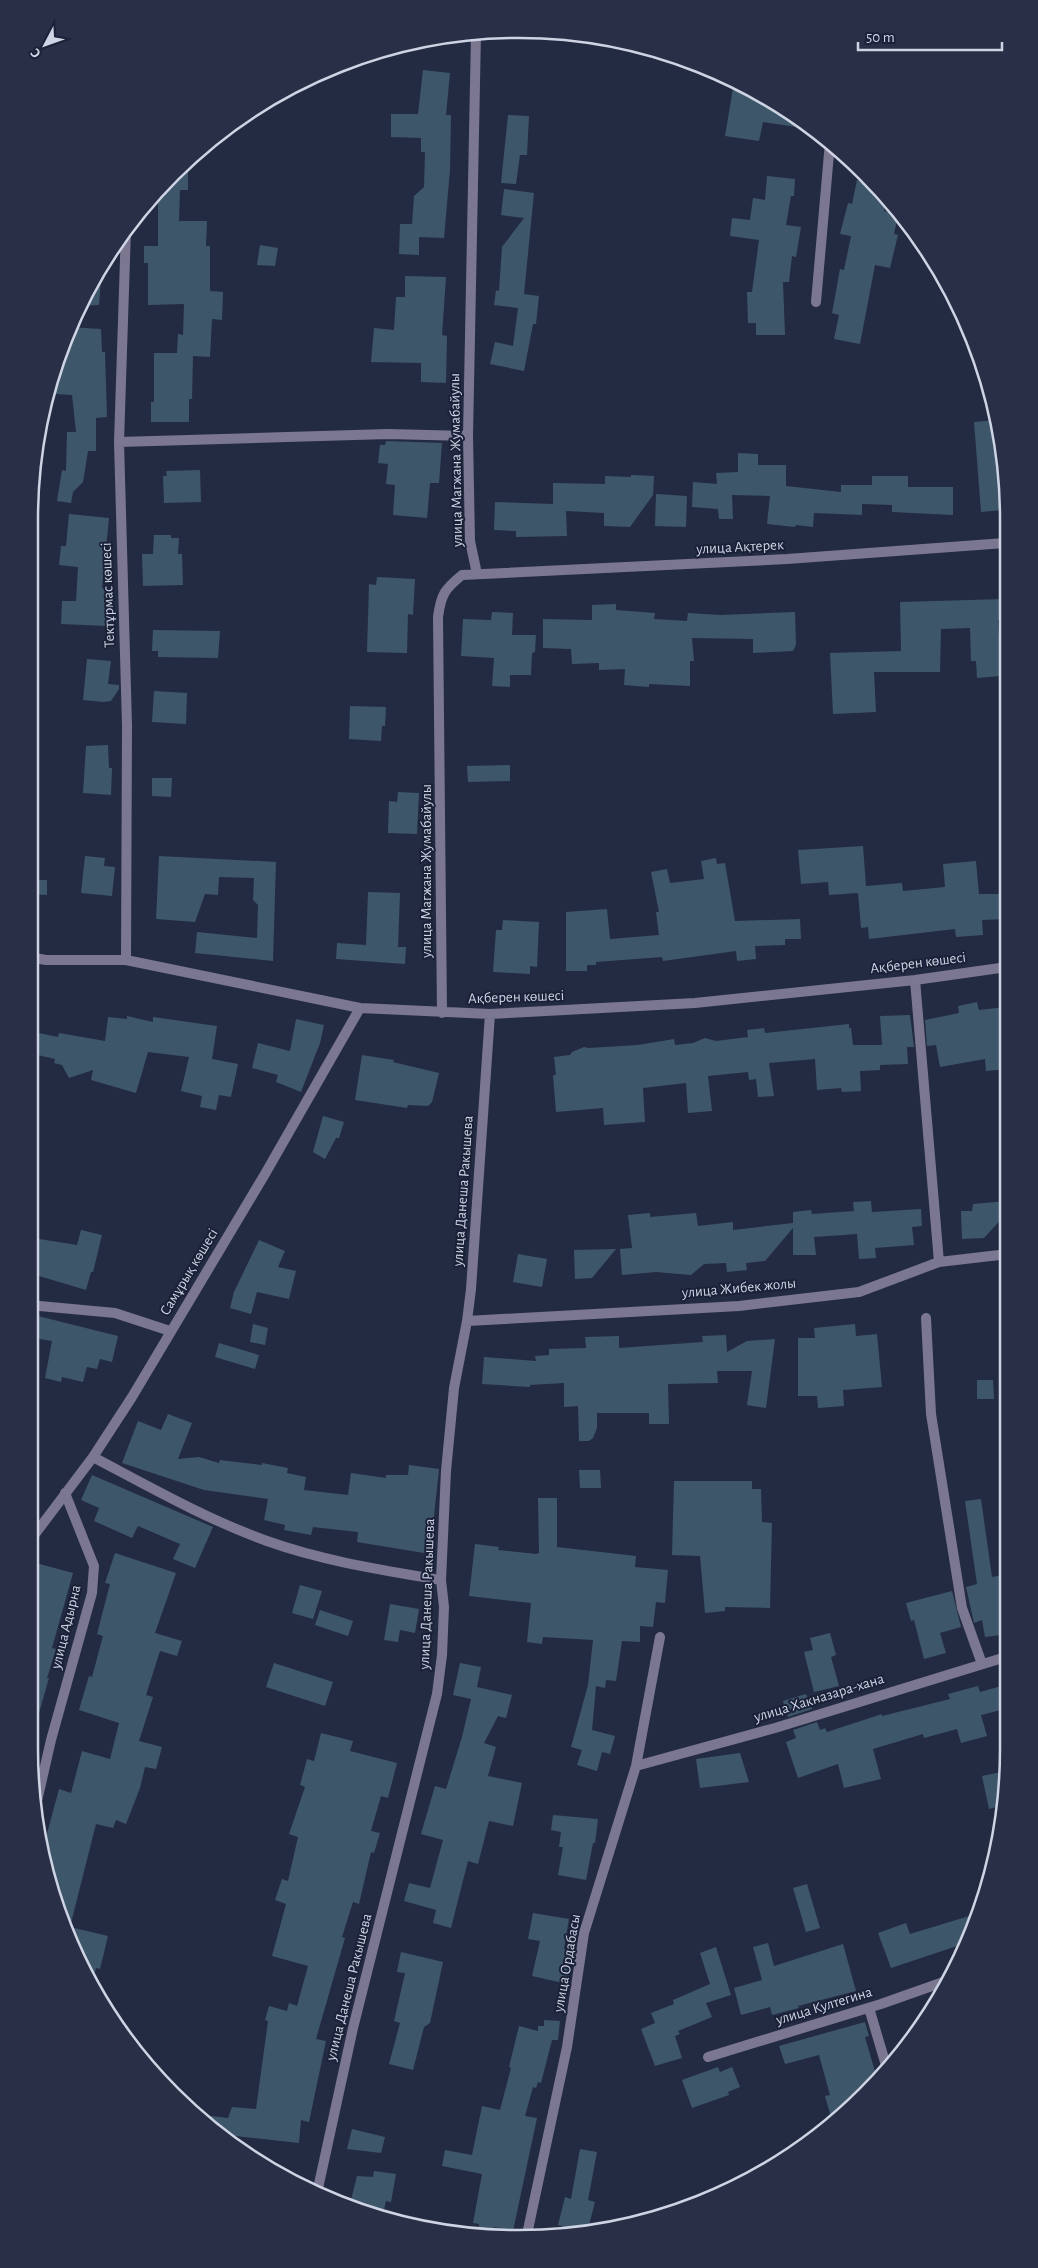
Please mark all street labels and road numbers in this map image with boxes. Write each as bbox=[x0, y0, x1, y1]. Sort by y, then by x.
street label: улица Магжана Жумабайулы bbox=[447, 373, 465, 548]
street label: улица Ақтерек bbox=[695, 537, 784, 557]
street label: Тектұрмас көшесі bbox=[99, 542, 117, 648]
street label: улица Магжана Жумабайулы bbox=[419, 784, 434, 959]
street label: Ақберен көшесі bbox=[869, 950, 967, 976]
street label: Ақберен көшесі bbox=[468, 988, 564, 1006]
street label: улица Данеша Ракышева bbox=[450, 1115, 476, 1268]
street label: Самұрық көшесі bbox=[157, 1226, 221, 1318]
street label: улица Жибек жолы bbox=[680, 1276, 797, 1301]
street label: улица Данеша Ракышева bbox=[417, 1518, 437, 1671]
street label: улица Адырна bbox=[48, 1583, 84, 1672]
street label: улица Хакназара-хана bbox=[751, 1671, 886, 1725]
street label: улица Данеша Ракышева bbox=[323, 1912, 375, 2063]
street label: улица Ордабасы bbox=[551, 1913, 583, 2014]
street label: улица Култегина bbox=[773, 1984, 874, 2028]

